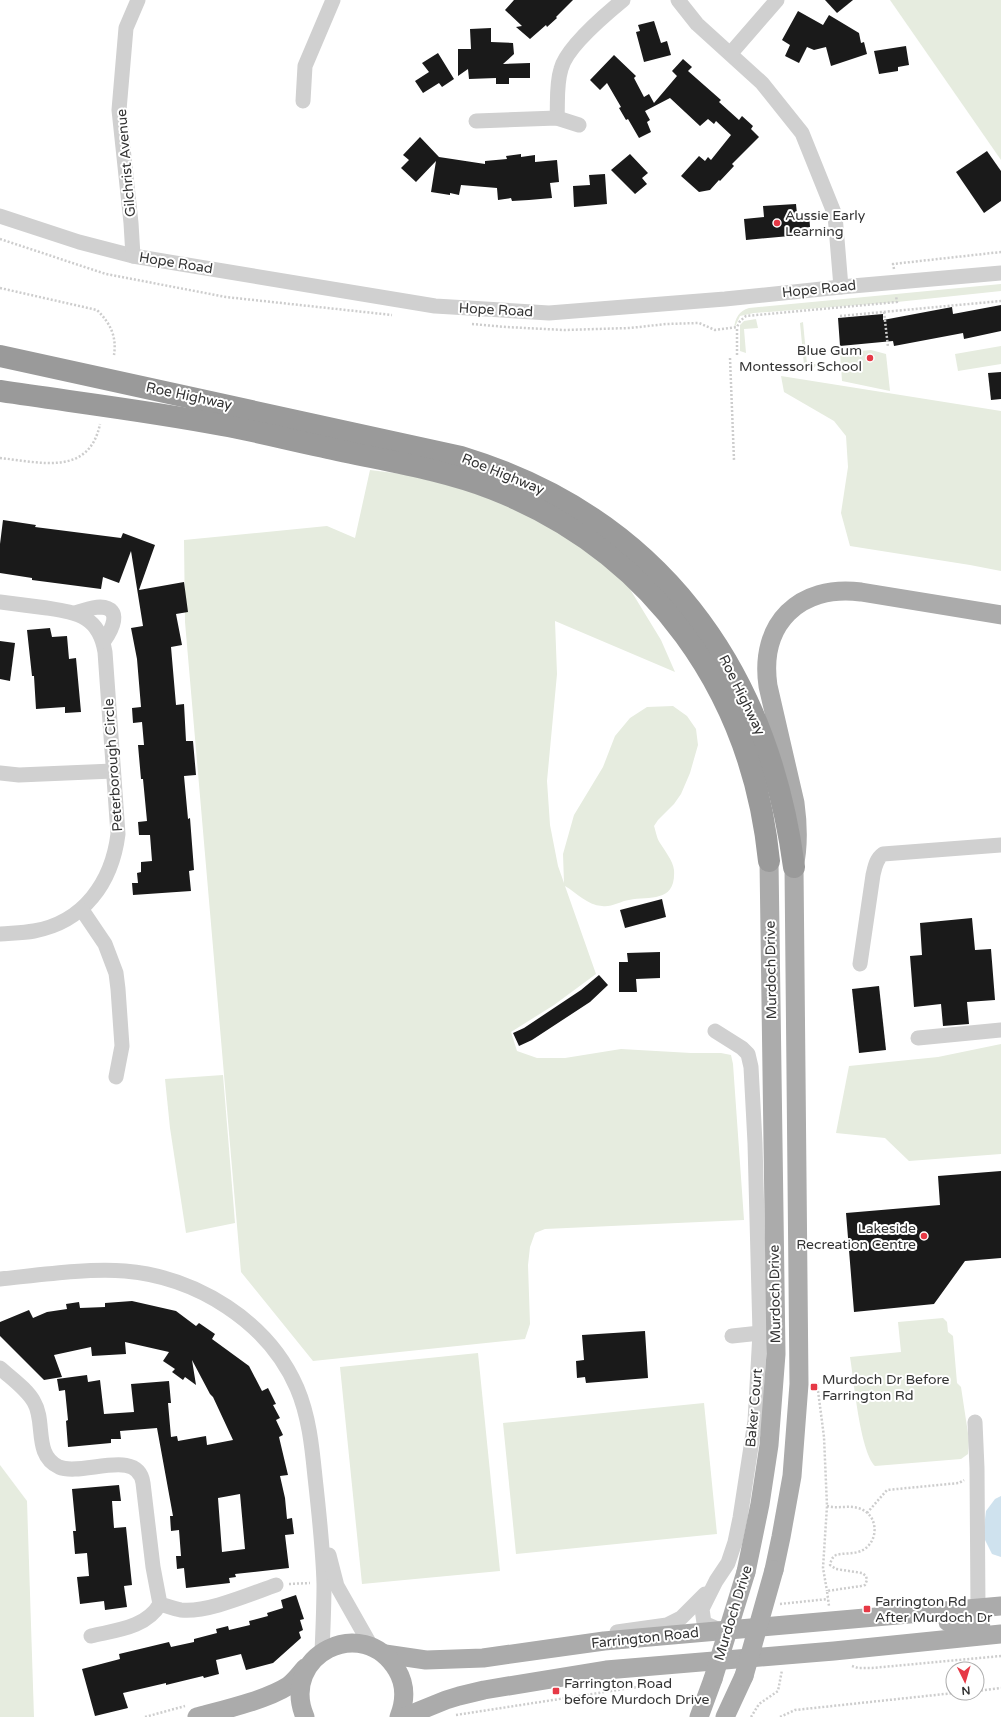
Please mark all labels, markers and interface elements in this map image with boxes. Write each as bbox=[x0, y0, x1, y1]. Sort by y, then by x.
street label: Gilchrist Avenue bbox=[113, 108, 139, 218]
place label: Aussie Early Learning bbox=[785, 207, 866, 240]
marker: Aussie Early Learning bbox=[772, 218, 782, 228]
street label: Hope Road bbox=[138, 249, 214, 277]
street label: Hope Road bbox=[781, 277, 857, 301]
street label: Hope Road bbox=[458, 300, 534, 320]
place label: Blue Gum Montessori School bbox=[739, 342, 862, 375]
marker: Blue Gum Montessori School bbox=[865, 353, 875, 363]
street label: Roe Highway bbox=[144, 379, 234, 414]
street label: Roe Highway bbox=[459, 450, 547, 498]
street label: Roe Highway bbox=[715, 652, 769, 738]
street label: Peterborough Circle bbox=[100, 698, 126, 832]
street label: Murdoch Drive bbox=[762, 921, 780, 1019]
place label: Lakeside Recreation Centre bbox=[796, 1220, 916, 1253]
marker: Lakeside Recreation Centre bbox=[919, 1231, 929, 1241]
street label: Murdoch Drive bbox=[766, 1245, 784, 1343]
street label: Baker Court bbox=[742, 1367, 766, 1448]
place label: Murdoch Dr Before Farrington Rd bbox=[822, 1371, 950, 1404]
marker: Murdoch Dr Before Farrington Rd bbox=[809, 1382, 819, 1392]
street label: Murdoch Drive bbox=[710, 1563, 756, 1663]
place label: Farrington Rd After Murdoch Dr bbox=[875, 1593, 993, 1626]
marker: Farrington Rd After Murdoch Dr bbox=[862, 1604, 872, 1614]
street label: Farrington Road bbox=[590, 1624, 700, 1652]
north arrow bbox=[945, 1661, 985, 1701]
place label: Farrington Road before Murdoch Drive bbox=[564, 1675, 709, 1708]
text: N bbox=[961, 1684, 971, 1697]
marker: Farrington Road before Murdoch Drive bbox=[551, 1686, 561, 1696]

